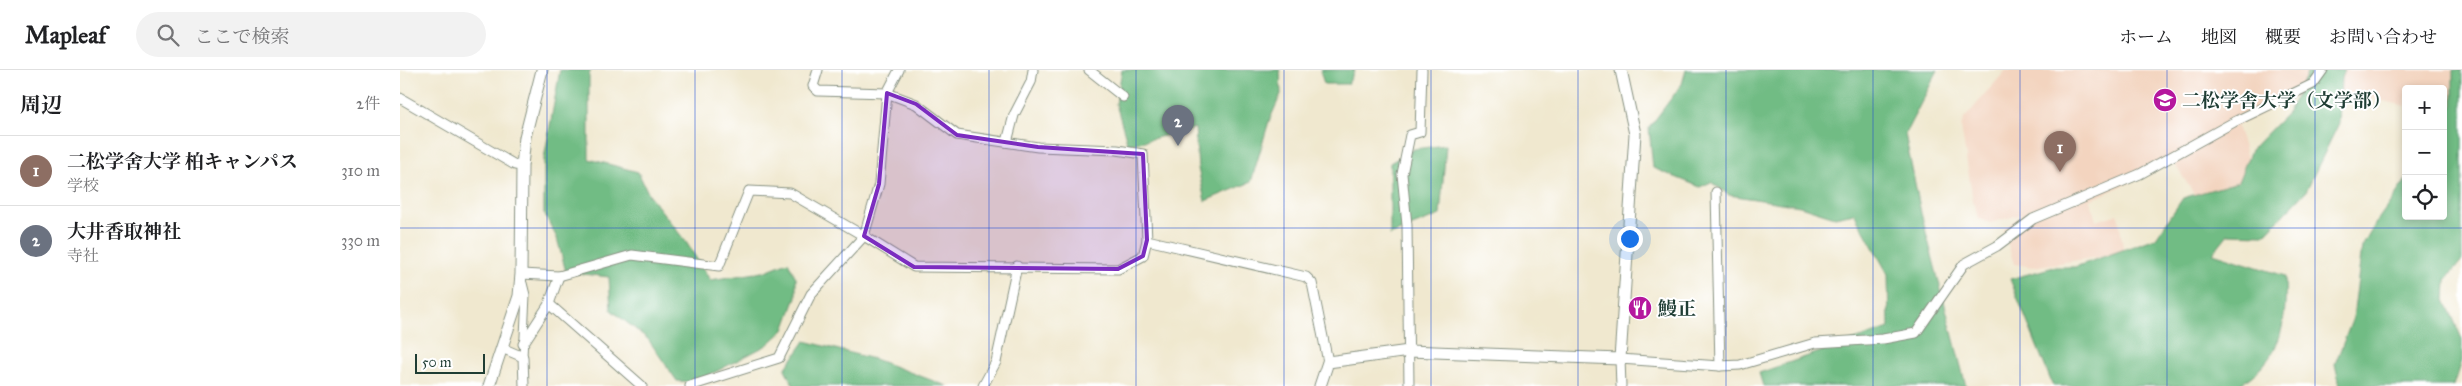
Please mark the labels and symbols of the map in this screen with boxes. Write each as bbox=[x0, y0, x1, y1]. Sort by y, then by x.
school or university icon: 二松学舎大学（文学部） bbox=[2152, 87, 2178, 113]
place label: 二松学舎大学（文学部） bbox=[2182, 89, 2391, 112]
pin: 2 bbox=[1162, 105, 1194, 146]
pin: 1 bbox=[2044, 131, 2076, 172]
your location bbox=[1617, 226, 1643, 252]
restaurant icon: 鰻正 bbox=[1627, 295, 1653, 321]
place label: 鰻正 bbox=[1658, 297, 1696, 320]
scale bar bbox=[415, 351, 485, 374]

